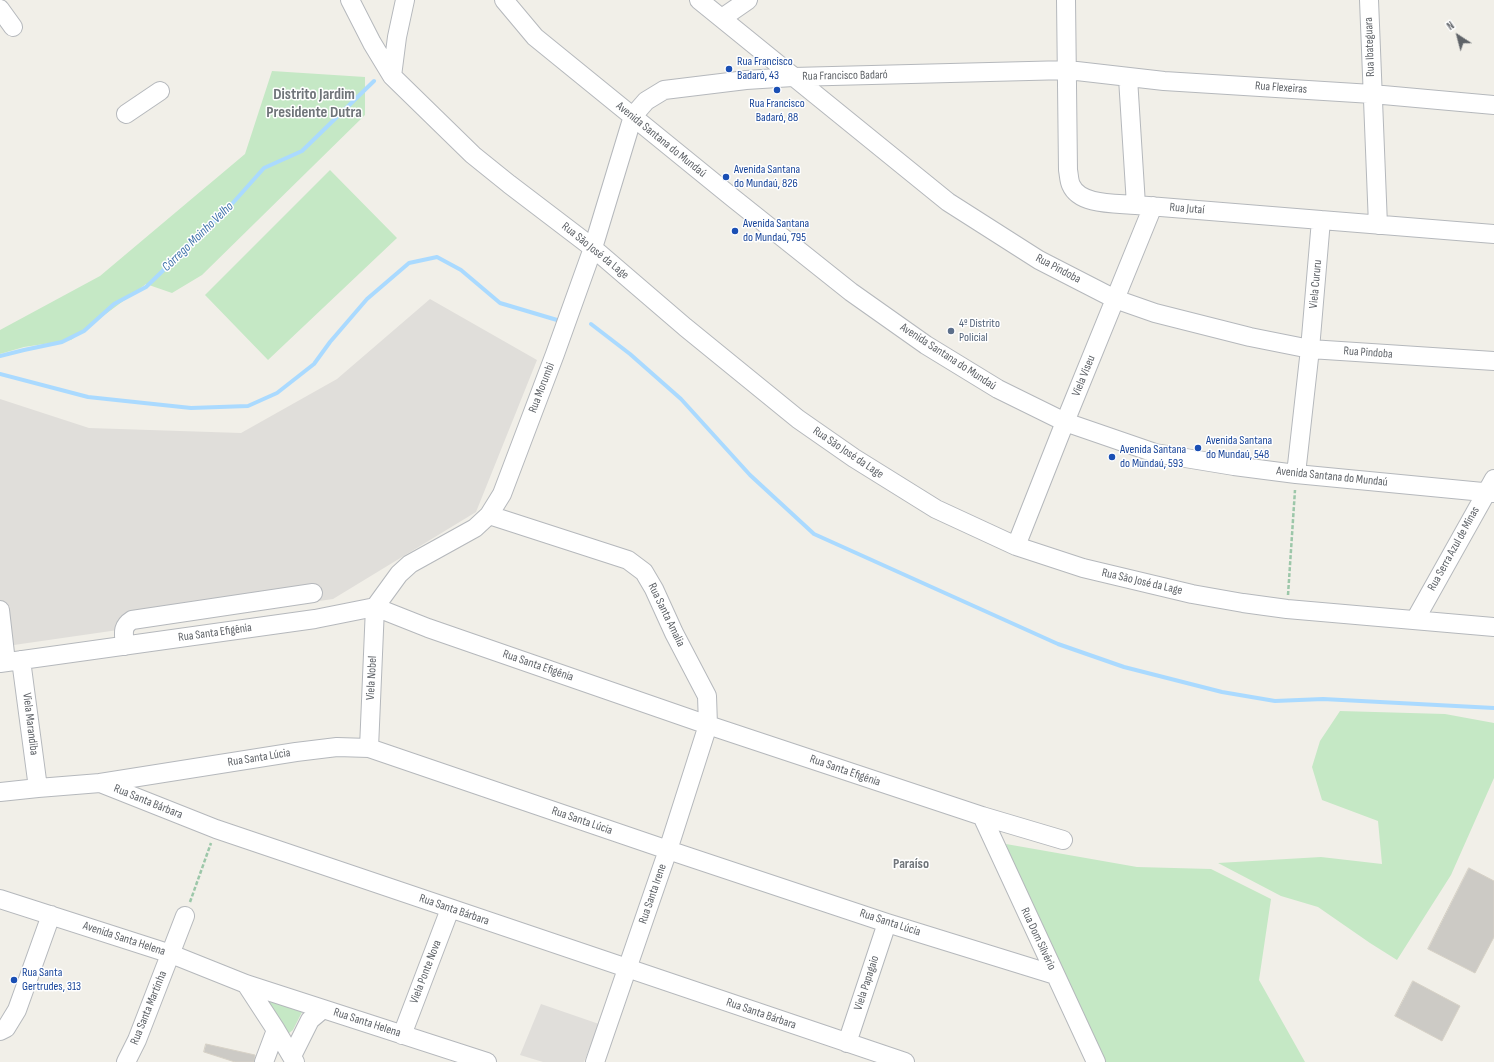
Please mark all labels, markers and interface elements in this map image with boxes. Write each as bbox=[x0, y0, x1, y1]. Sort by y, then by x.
north arrow bbox=[1438, 16, 1478, 56]
street label: Rua Ibateguara bbox=[1362, 17, 1378, 77]
text: N bbox=[1444, 19, 1457, 33]
place label: Rua Francisco Badaró, 43 bbox=[737, 55, 793, 83]
marker: Rua Francisco Badaró, 43 bbox=[724, 64, 734, 74]
street label: Rua Francisco Badaró bbox=[802, 68, 888, 84]
street label: Rua Flexeiras bbox=[1254, 79, 1308, 97]
district label: Distrito Jardim Presidente Dutra bbox=[266, 85, 362, 123]
marker: Rua Francisco Badaró, 88 bbox=[772, 85, 782, 95]
place label: Rua Francisco Badaró, 88 bbox=[749, 97, 805, 125]
street label: Avenida Santana do Mundaú bbox=[613, 99, 709, 181]
place label: Avenida Santana do Mundaú, 826 bbox=[734, 163, 800, 191]
marker: Avenida Santana do Mundaú, 826 bbox=[721, 172, 731, 182]
water label: Córrego Moinho Velho bbox=[159, 199, 237, 275]
street label: Rua Jutaí bbox=[1169, 200, 1205, 218]
place label: Avenida Santana do Mundaú, 795 bbox=[743, 217, 809, 245]
street label: Rua São José da Lage bbox=[558, 219, 632, 283]
marker: Avenida Santana do Mundaú, 795 bbox=[730, 226, 740, 236]
street label: Rua Pindoba bbox=[1033, 251, 1083, 287]
street label: Viela Cururu bbox=[1307, 259, 1325, 309]
place label: 4º Distrito Policial bbox=[959, 317, 1000, 345]
street label: Avenida Santana do Mundaú bbox=[897, 320, 999, 394]
marker: 4º Distrito Policial bbox=[946, 326, 956, 336]
street label: Rua Pindoba bbox=[1343, 344, 1393, 362]
street label: Viela Viseu bbox=[1069, 353, 1099, 399]
street label: Rua Morumbi bbox=[526, 361, 558, 415]
street label: Rua São José da Lage bbox=[810, 424, 886, 482]
place label: Avenida Santana do Mundaú, 548 bbox=[1206, 434, 1272, 462]
place label: Avenida Santana do Mundaú, 593 bbox=[1120, 443, 1186, 471]
marker: Avenida Santana do Mundaú, 548 bbox=[1193, 443, 1203, 453]
marker: Avenida Santana do Mundaú, 593 bbox=[1107, 452, 1117, 462]
street label: Avenida Santana do Mundaú bbox=[1276, 464, 1388, 490]
street label: Rua Serra Azul de Minas bbox=[1425, 504, 1483, 594]
street label: Rua São José da Lage bbox=[1100, 566, 1184, 598]
street label: Rua Santa Amalia bbox=[644, 581, 688, 649]
street label: Rua Santa Efigênia bbox=[177, 621, 253, 645]
street label: Rua Santa Efigênia bbox=[501, 647, 575, 685]
street label: Viela Nobel bbox=[364, 655, 380, 701]
street label: Viela Marandiba bbox=[19, 692, 41, 756]
street label: Rua Santa Lúcia bbox=[227, 746, 291, 770]
street label: Rua Santa Efigênia bbox=[808, 752, 882, 790]
street label: Rua Santa Bárbara bbox=[111, 782, 185, 822]
street label: Rua Santa Lúcia bbox=[550, 804, 614, 838]
district label: Paraíso bbox=[893, 856, 929, 872]
street label: Rua Santa Irene bbox=[636, 862, 670, 926]
street label: Rua Santa Bárbara bbox=[417, 891, 491, 929]
street label: Rua Dom Silvério bbox=[1017, 905, 1059, 973]
street label: Rua Santa Lúcia bbox=[858, 906, 922, 940]
street label: Avenida Santa Helena bbox=[81, 919, 167, 959]
street label: Viela Ponte Nova bbox=[407, 938, 445, 1006]
street label: Viela Papagaio bbox=[851, 954, 883, 1012]
place label: Rua Santa Gertrudes, 313 bbox=[22, 966, 81, 994]
street label: Rua Santa Martinha bbox=[128, 969, 170, 1047]
marker: Rua Santa Gertrudes, 313 bbox=[9, 975, 19, 985]
street label: Rua Santa Bárbara bbox=[724, 995, 798, 1033]
street label: Rua Santa Helena bbox=[332, 1005, 402, 1041]

